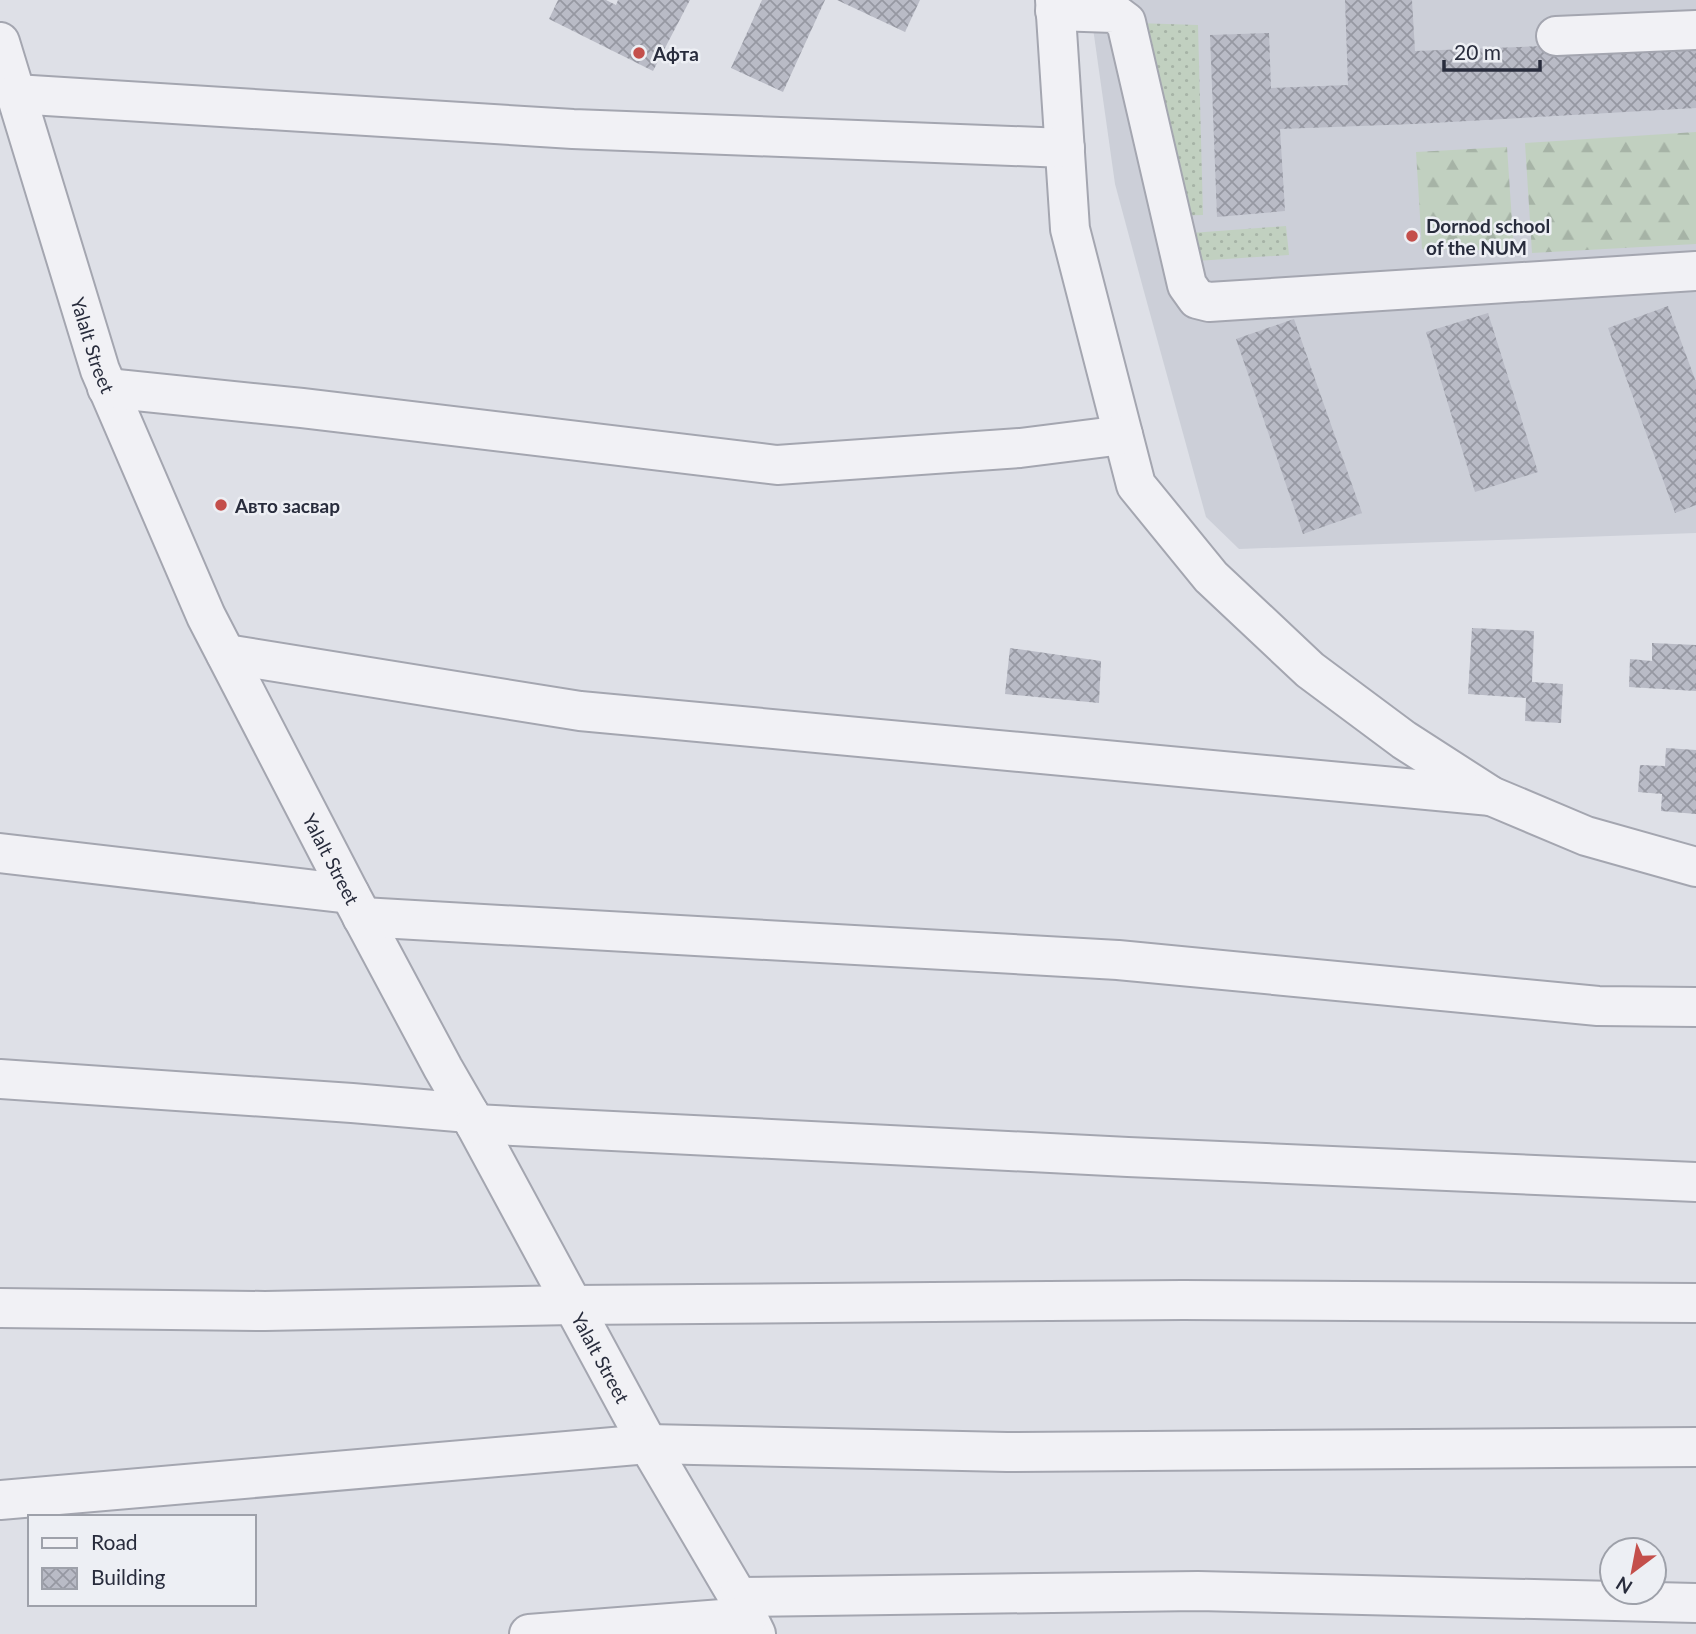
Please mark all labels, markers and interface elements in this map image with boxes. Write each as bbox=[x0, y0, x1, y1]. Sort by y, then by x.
scale bar bbox=[1444, 28, 1540, 72]
text: 20 m bbox=[1454, 39, 1501, 64]
place label: Афта bbox=[652, 42, 699, 65]
marker: Афта bbox=[631, 45, 647, 61]
place label: Dornod school of the NUM bbox=[1426, 214, 1550, 259]
marker: Dornod school of the NUM bbox=[1404, 228, 1420, 244]
street label: Yalalt Street bbox=[67, 294, 120, 397]
place label: Авто засвар bbox=[234, 494, 340, 517]
marker: Авто засвар bbox=[213, 497, 229, 513]
street label: Yalalt Street bbox=[299, 809, 365, 908]
street label: Yalalt Street bbox=[567, 1308, 635, 1407]
legend bbox=[28, 1515, 256, 1606]
text: Road bbox=[91, 1529, 138, 1554]
north arrow bbox=[1598, 1536, 1668, 1606]
text: Building bbox=[91, 1564, 166, 1589]
text: N bbox=[1611, 1572, 1636, 1599]

